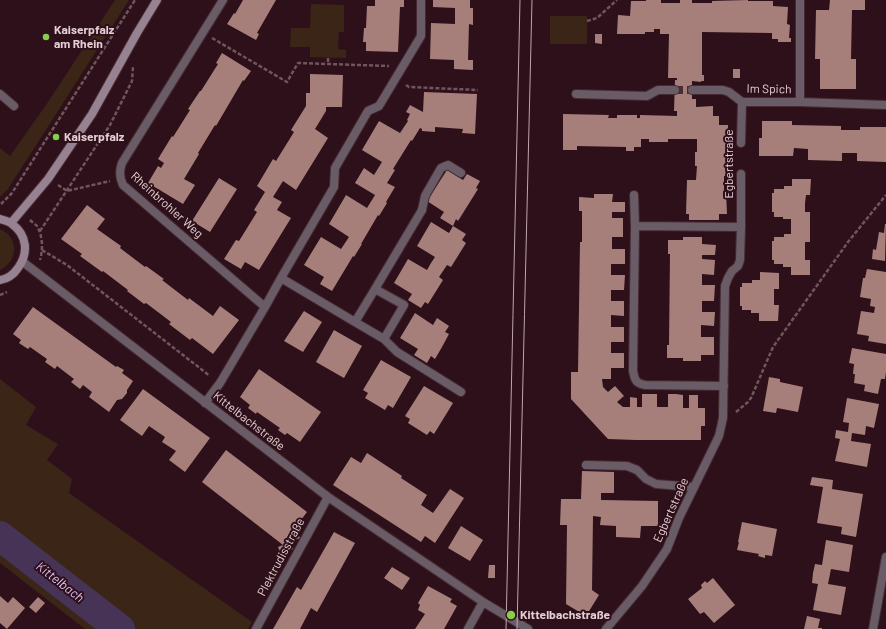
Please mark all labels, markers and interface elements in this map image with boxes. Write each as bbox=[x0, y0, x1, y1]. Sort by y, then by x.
place label: Kaiserpfalz am Rhein bbox=[54, 23, 114, 51]
marker: Kaiserpfalz am Rhein bbox=[41, 32, 51, 42]
street label: Im Spich bbox=[746, 81, 792, 97]
street label: Egbertstraße bbox=[722, 129, 736, 199]
place label: Kaiserpfalz bbox=[64, 130, 124, 144]
marker: Kaiserpfalz bbox=[51, 132, 61, 142]
street label: Rheinbrohler Weg bbox=[128, 169, 206, 241]
street label: Kittelbachstraße bbox=[210, 388, 288, 454]
street label: Egbertstraße bbox=[650, 475, 692, 545]
street label: Plektrudisstraße bbox=[254, 516, 308, 598]
water label: Kittelbach bbox=[33, 558, 87, 606]
place label: Kittelbachstraße bbox=[520, 608, 610, 622]
marker: Kittelbachstraße bbox=[505, 609, 517, 621]

